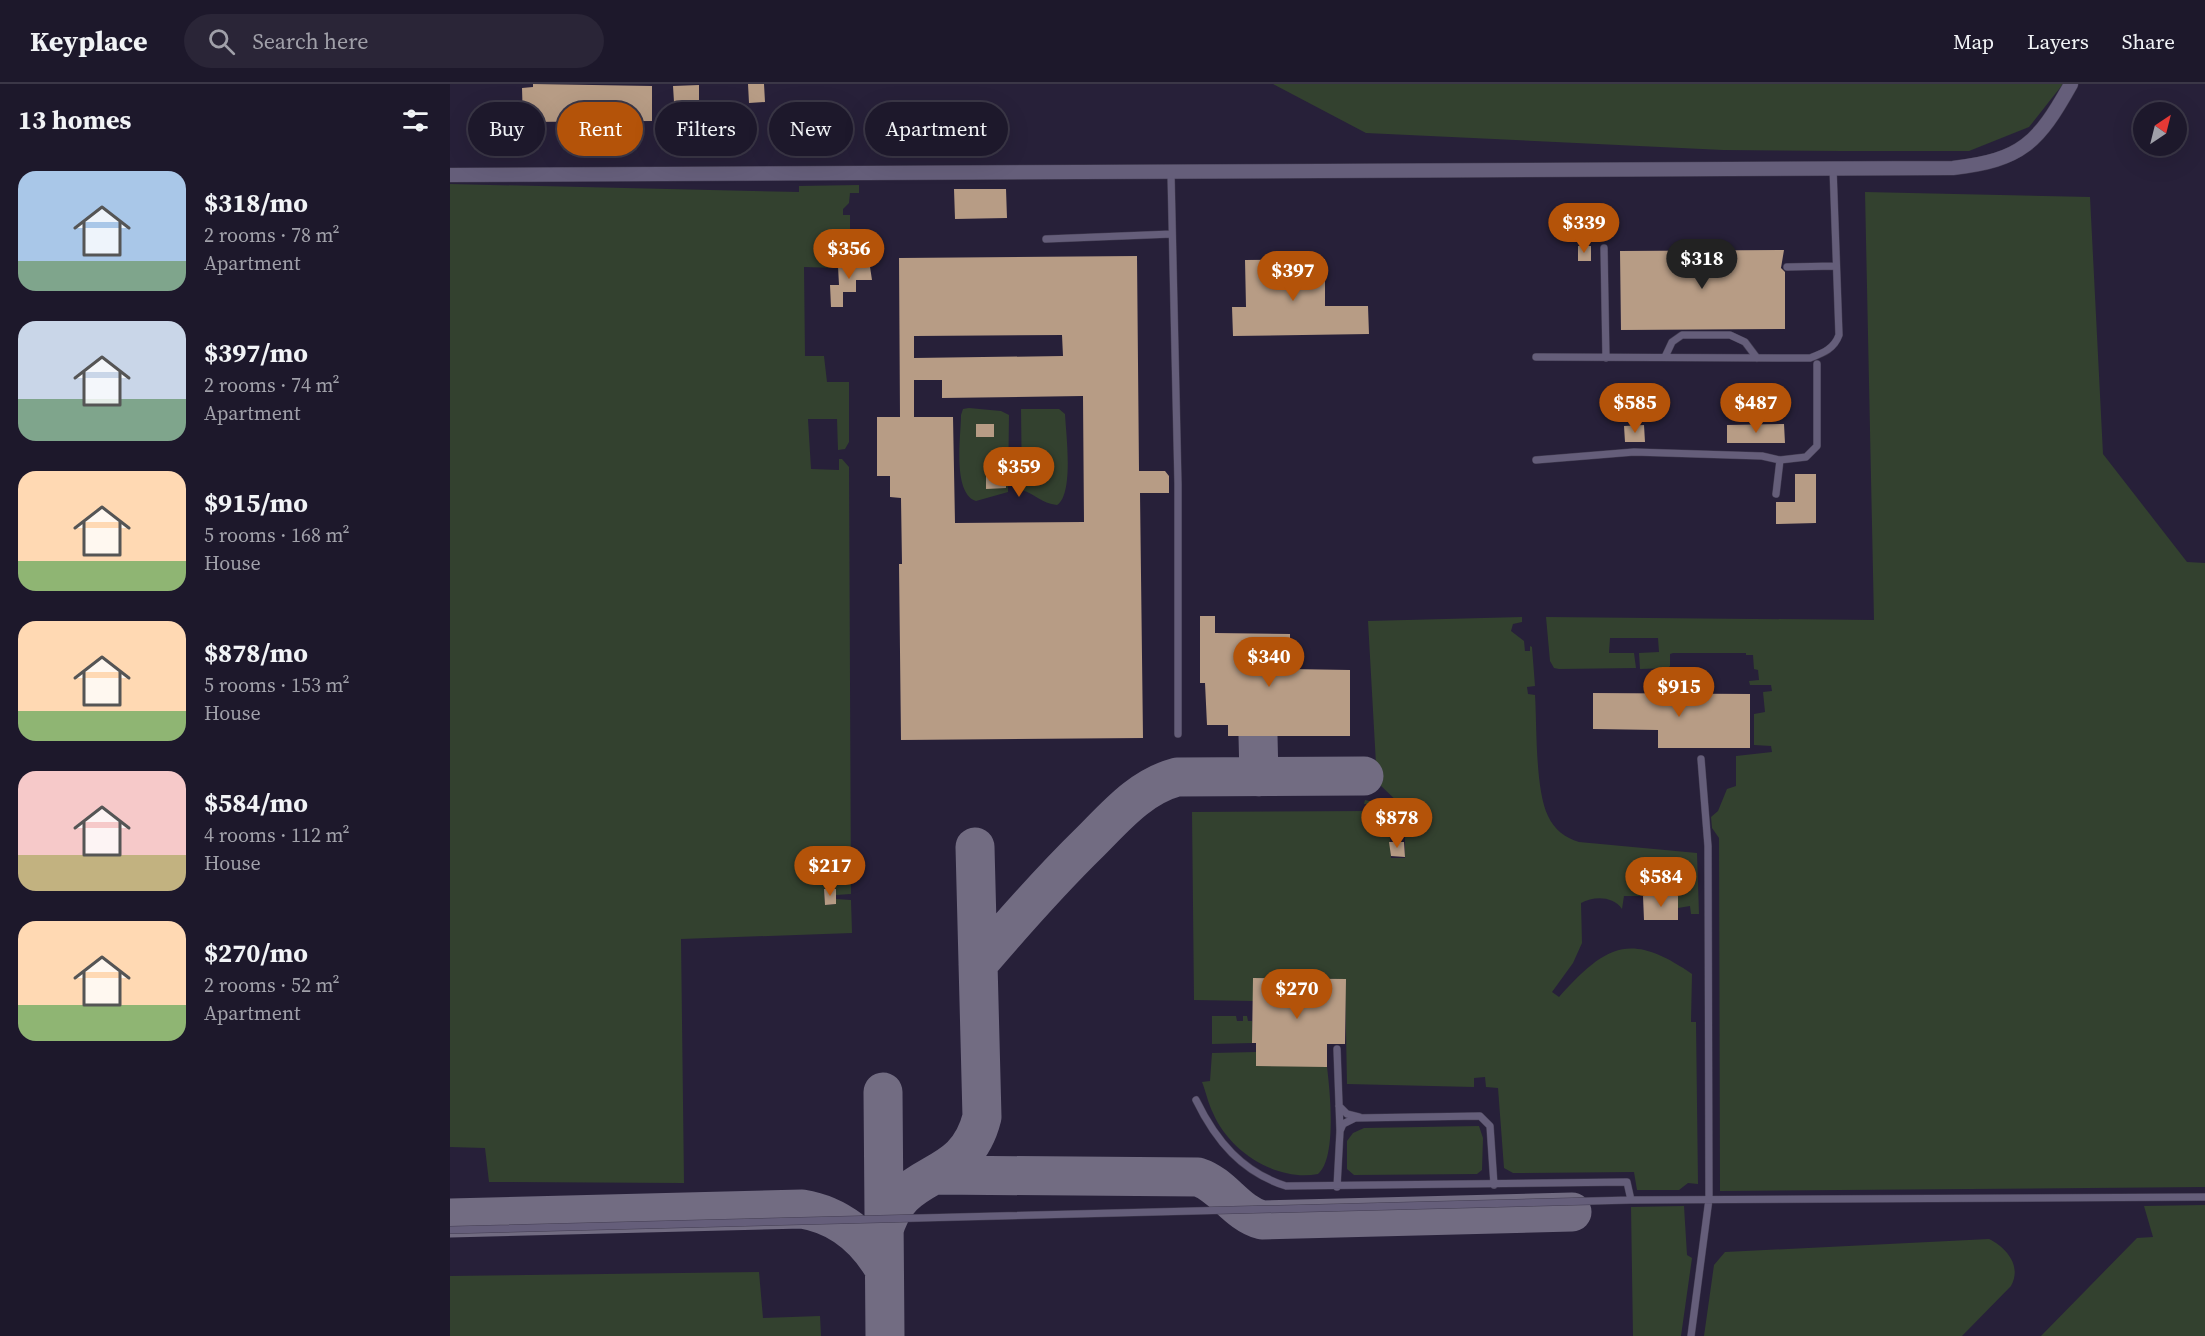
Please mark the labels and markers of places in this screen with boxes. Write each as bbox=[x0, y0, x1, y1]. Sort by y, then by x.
pin: $339 bbox=[1548, 203, 1620, 254]
pin: $356 bbox=[813, 229, 885, 280]
pin: $318 bbox=[1666, 239, 1738, 290]
pin: $397 bbox=[1257, 251, 1329, 302]
pin: $585 bbox=[1599, 383, 1671, 434]
pin: $487 bbox=[1720, 383, 1792, 434]
pin: $359 bbox=[983, 447, 1055, 498]
pin: $340 bbox=[1233, 637, 1305, 688]
pin: $915 bbox=[1643, 667, 1715, 718]
pin: $878 bbox=[1361, 798, 1433, 849]
pin: $217 bbox=[794, 846, 866, 897]
pin: $584 bbox=[1625, 857, 1697, 908]
pin: $270 bbox=[1261, 969, 1333, 1020]

